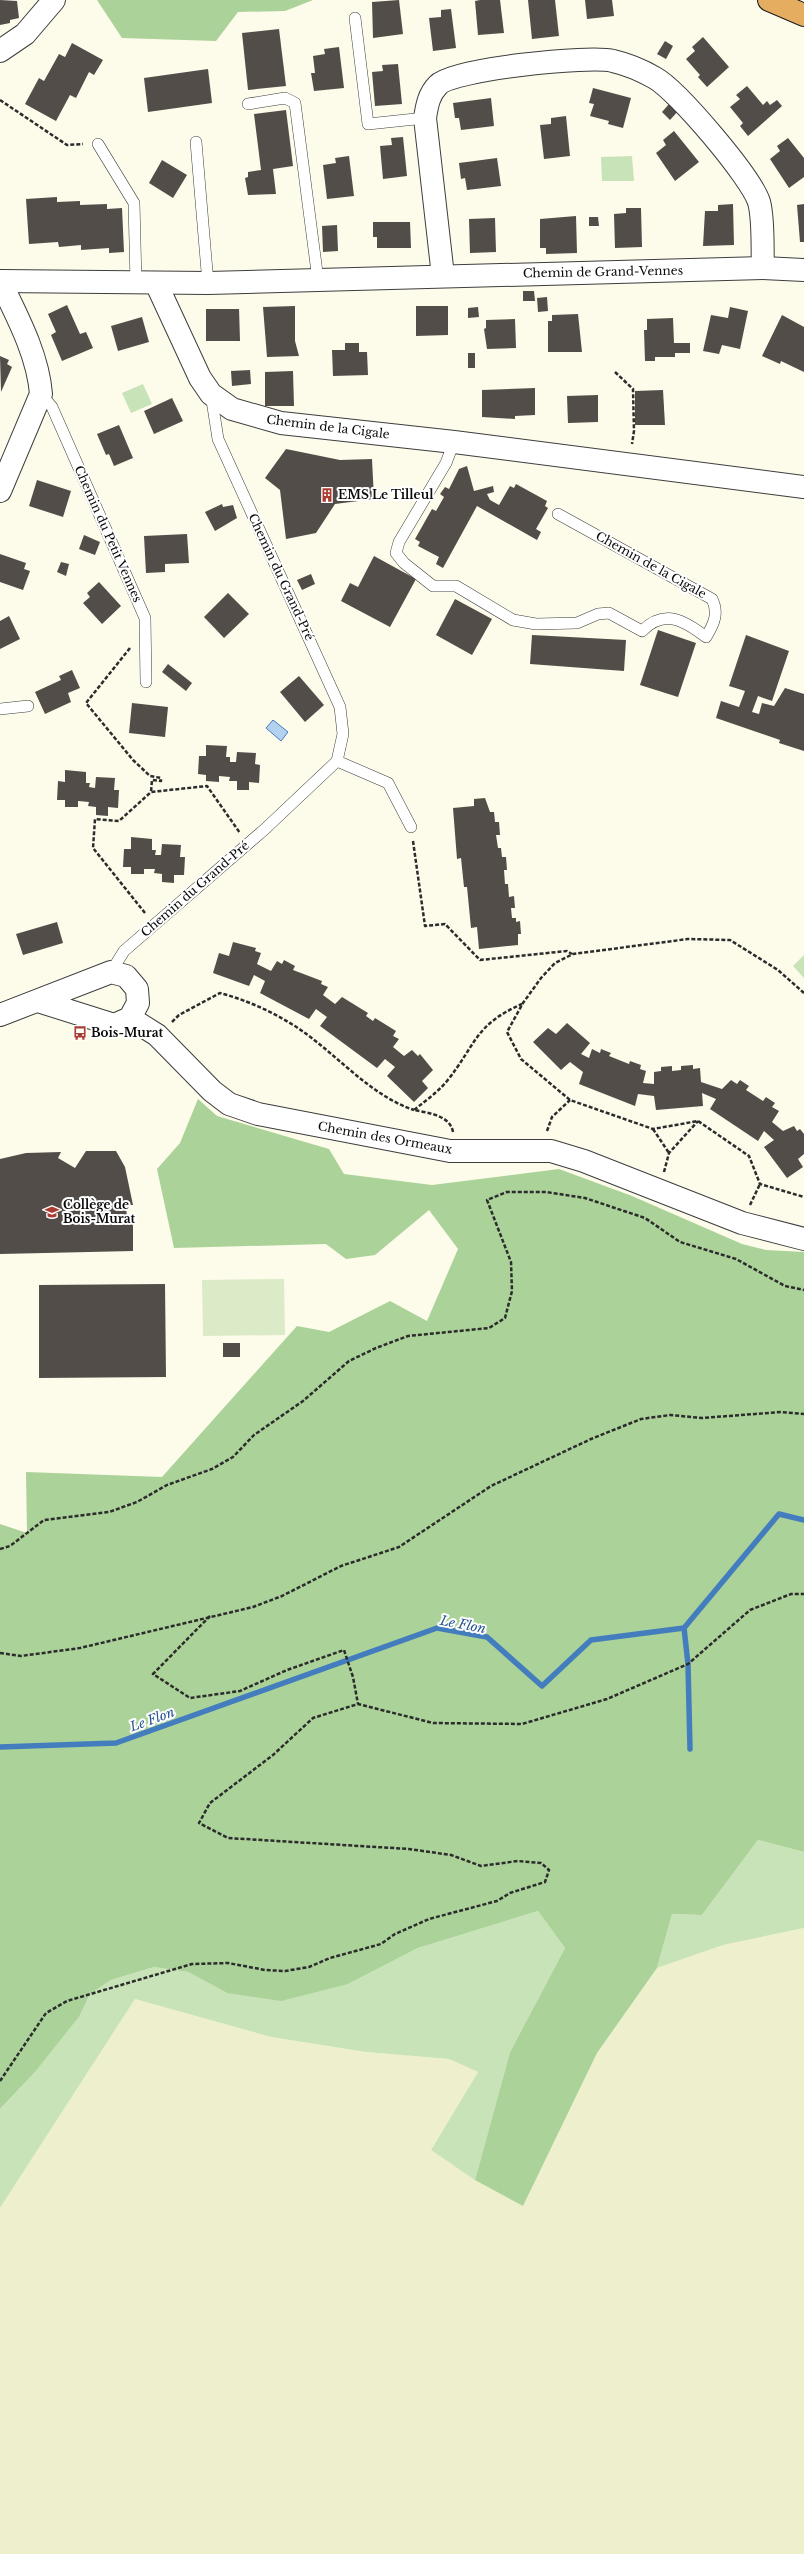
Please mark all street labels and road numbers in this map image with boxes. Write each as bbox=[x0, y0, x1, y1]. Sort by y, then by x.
street label: Chemin de Grand-Vennes bbox=[523, 263, 683, 280]
street label: Chemin de la Cigale bbox=[266, 412, 391, 442]
street label: Chemin du Petit Vennes bbox=[71, 463, 145, 604]
street label: Chemin du Grand-Pré bbox=[245, 511, 318, 643]
street label: Chemin de la Cigale bbox=[593, 528, 709, 601]
street label: Chemin du Grand-Pré bbox=[138, 838, 252, 940]
street label: Chemin des Ormeaux bbox=[317, 1118, 454, 1157]

